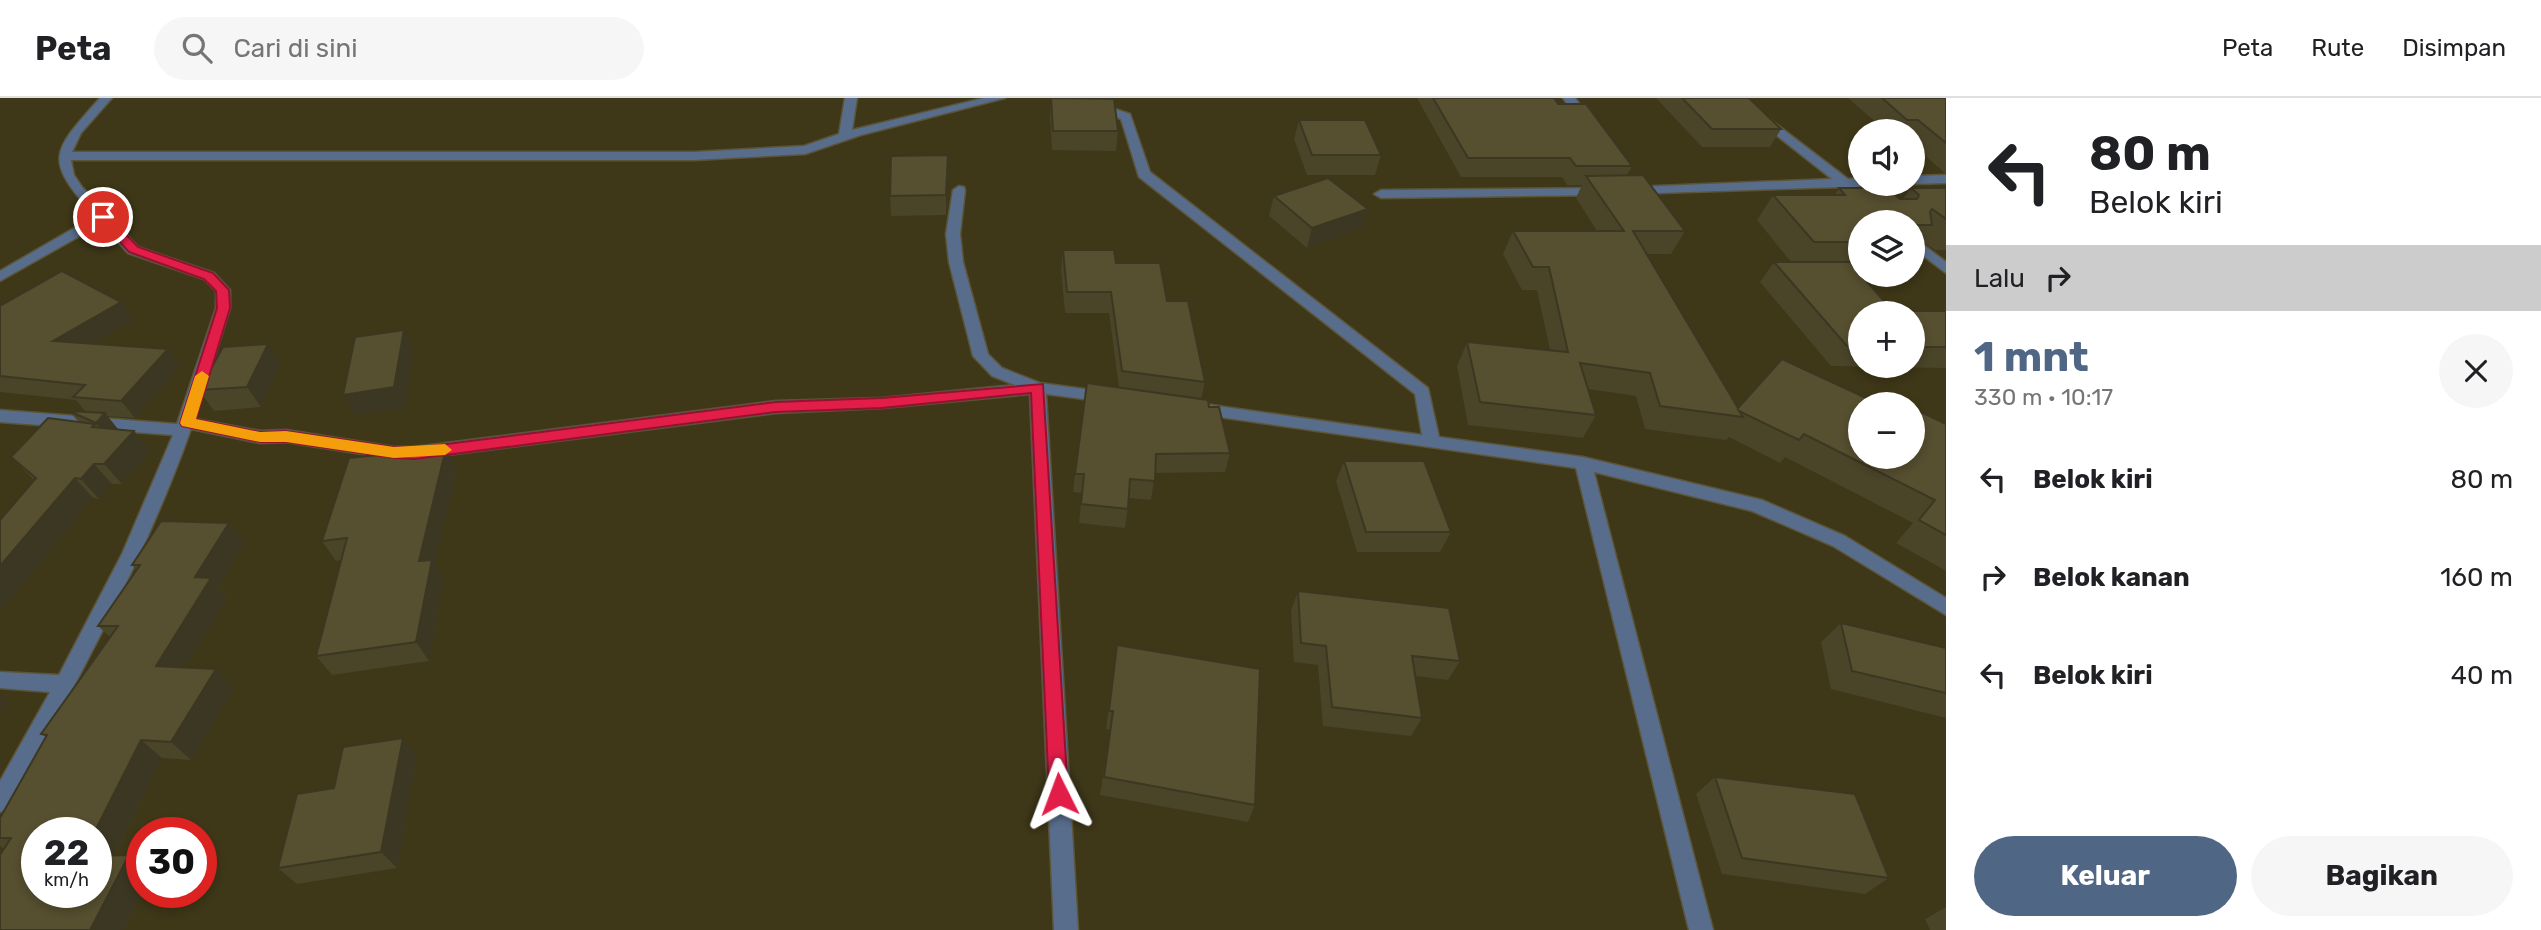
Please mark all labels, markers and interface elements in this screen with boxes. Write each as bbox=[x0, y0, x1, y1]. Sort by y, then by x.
search box bbox=[154, 17, 644, 80]
text: Peta bbox=[35, 29, 112, 68]
icon: search bbox=[178, 29, 216, 67]
text: Cari di sini bbox=[234, 33, 357, 64]
text: Peta bbox=[2222, 34, 2273, 62]
text: Rute bbox=[2311, 34, 2364, 62]
text: Disimpan bbox=[2402, 34, 2506, 62]
map controls bbox=[1848, 119, 1925, 469]
button: sound bbox=[1848, 119, 1925, 196]
text: 80 m bbox=[2089, 124, 2211, 182]
icon: left bbox=[1974, 126, 2065, 217]
text: Belok kiri bbox=[2089, 183, 2223, 221]
pin bbox=[73, 187, 133, 247]
icon: arrive bbox=[84, 198, 122, 236]
button: layers bbox=[1848, 210, 1925, 287]
icon: right bbox=[2039, 259, 2077, 297]
text: Lalu bbox=[1974, 263, 2025, 294]
button: + bbox=[1848, 301, 1925, 378]
text: 1 mnt bbox=[1974, 332, 2089, 382]
button: close bbox=[2439, 334, 2513, 408]
text: 330 m · 10:17 bbox=[1974, 383, 2113, 411]
button: − bbox=[1848, 392, 1925, 469]
icon: left bbox=[1974, 460, 2012, 498]
text: Belok kiri bbox=[2033, 464, 2153, 495]
text: 80 m bbox=[2450, 464, 2513, 495]
icon: right bbox=[1974, 558, 2012, 596]
text: Belok kanan bbox=[2033, 562, 2190, 593]
text: 160 m bbox=[2440, 562, 2513, 593]
icon: left bbox=[1974, 656, 2012, 694]
text: Belok kiri bbox=[2033, 660, 2153, 691]
text: 40 m bbox=[2451, 660, 2513, 691]
position arrow bbox=[1022, 757, 1096, 831]
speed limit sign: 30 bbox=[126, 817, 217, 908]
text: 22 bbox=[44, 832, 89, 874]
button: Keluar bbox=[1974, 836, 2237, 916]
button: Bagikan bbox=[2251, 836, 2513, 916]
text: km/h bbox=[44, 869, 89, 891]

